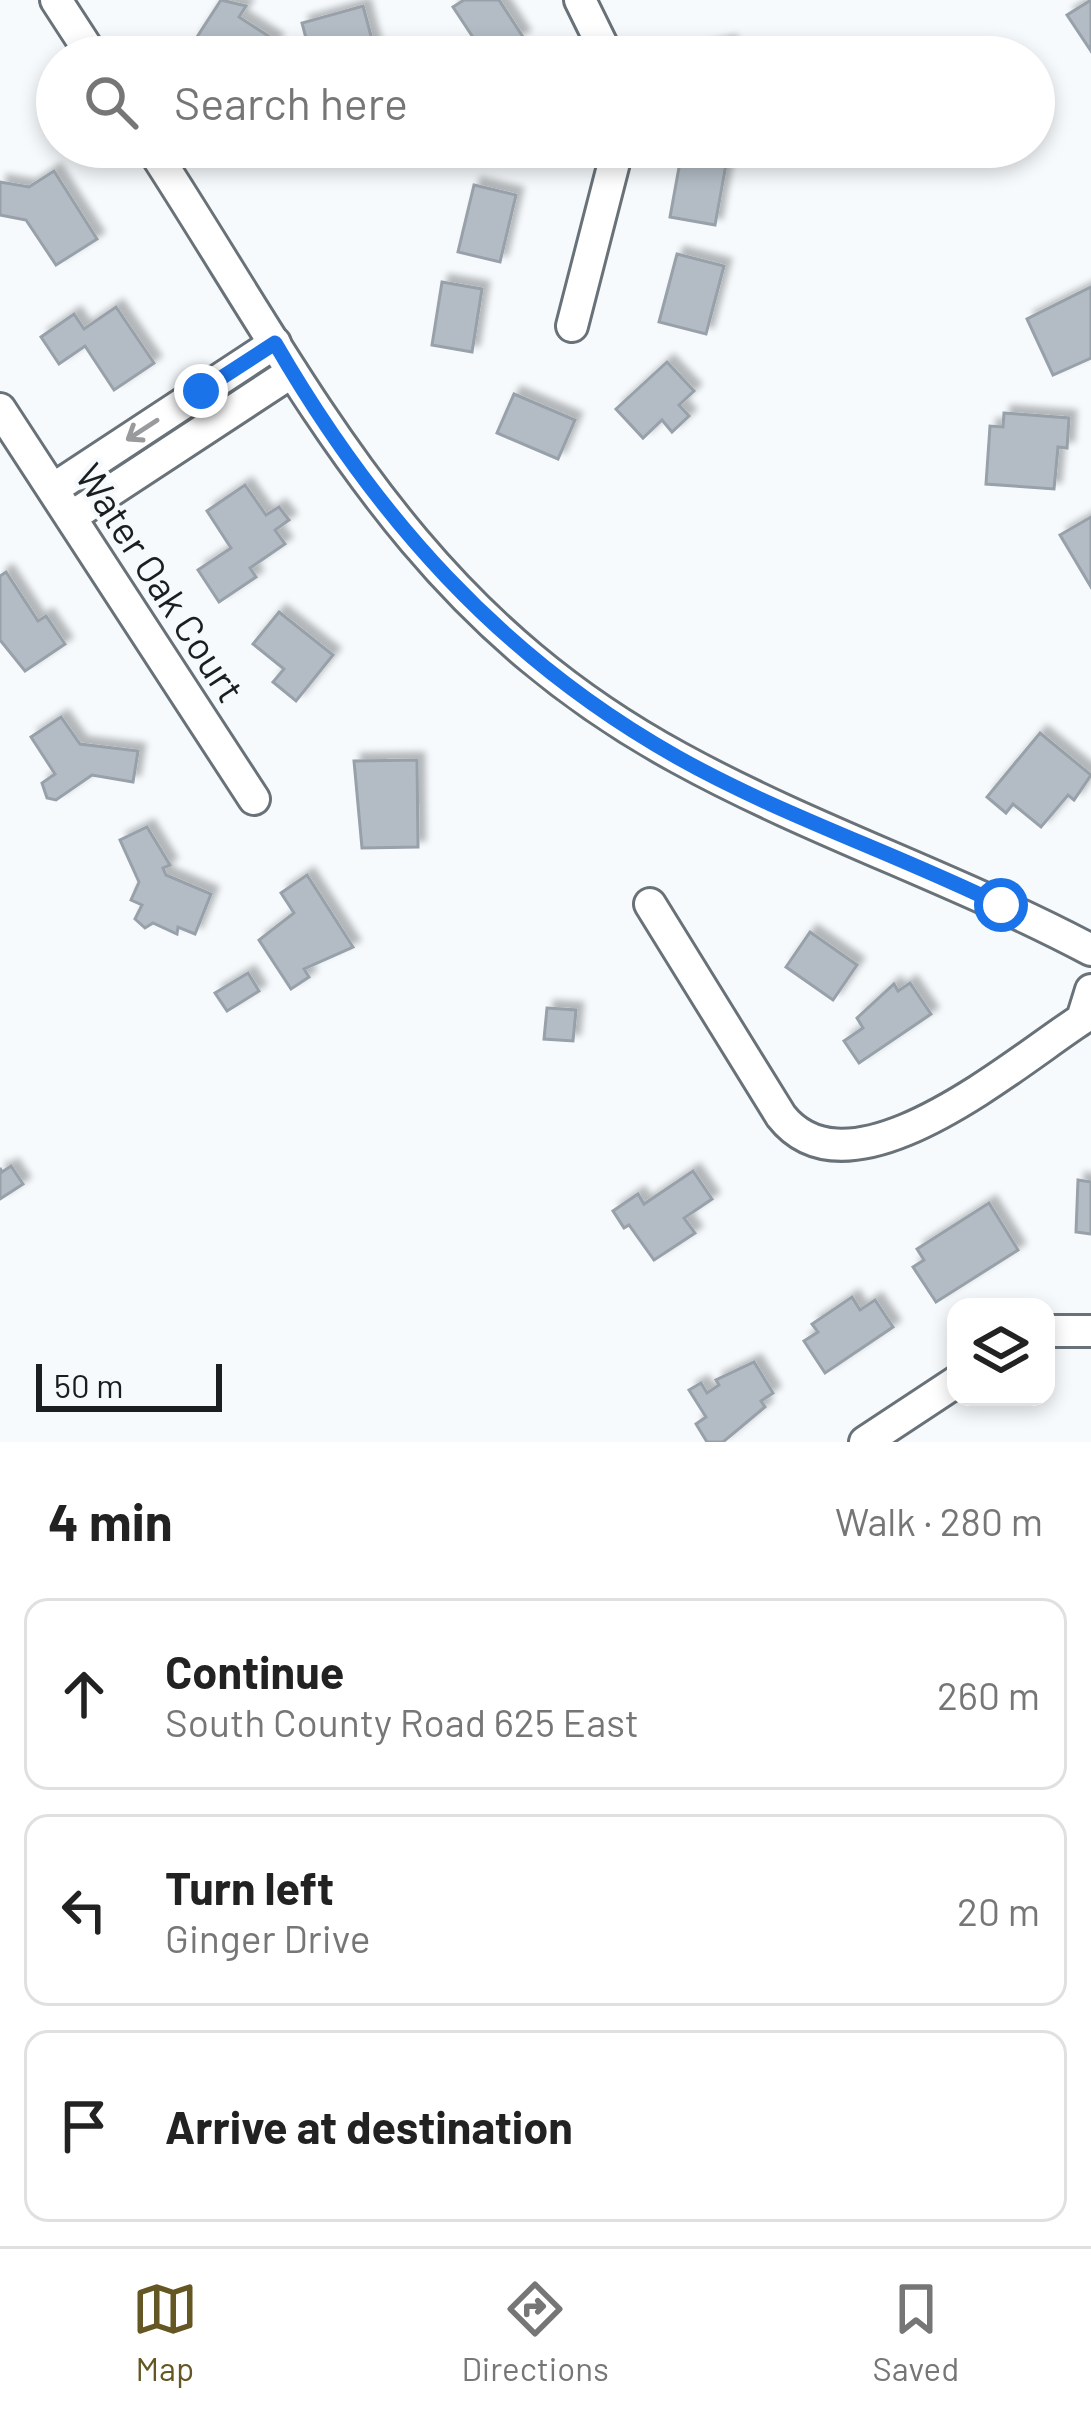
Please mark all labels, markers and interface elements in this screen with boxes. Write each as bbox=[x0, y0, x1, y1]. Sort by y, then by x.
search box bbox=[36, 36, 1055, 168]
icon: search bbox=[78, 69, 144, 135]
text: Search here bbox=[174, 75, 408, 129]
route end bbox=[174, 364, 228, 418]
one-way arrow bbox=[126, 417, 160, 442]
street label: Water Oak Court bbox=[67, 454, 256, 710]
route start bbox=[974, 878, 1028, 932]
map controls bbox=[947, 1298, 1055, 1406]
button: layers bbox=[947, 1298, 1055, 1406]
scale bar bbox=[36, 1358, 222, 1411]
text: 50 m bbox=[54, 1365, 124, 1405]
text: 4 min bbox=[48, 1490, 173, 1551]
text: Walk · 280 m bbox=[835, 1497, 1043, 1544]
text: Continue bbox=[165, 1644, 344, 1698]
icon: ahead bbox=[51, 1661, 117, 1727]
text: 260 m bbox=[937, 1671, 1040, 1718]
text: South County Road 625 East bbox=[165, 1698, 639, 1745]
text: Turn left bbox=[165, 1860, 334, 1914]
icon: left bbox=[51, 1877, 117, 1943]
text: 20 m bbox=[957, 1887, 1040, 1934]
text: Ginger Drive bbox=[165, 1914, 370, 1961]
icon: arrive bbox=[51, 2093, 117, 2159]
text: Arrive at destination bbox=[165, 2099, 573, 2153]
tab: Map bbox=[132, 2276, 198, 2388]
tab: Directions bbox=[461, 2276, 609, 2388]
tab: Saved bbox=[873, 2276, 959, 2388]

